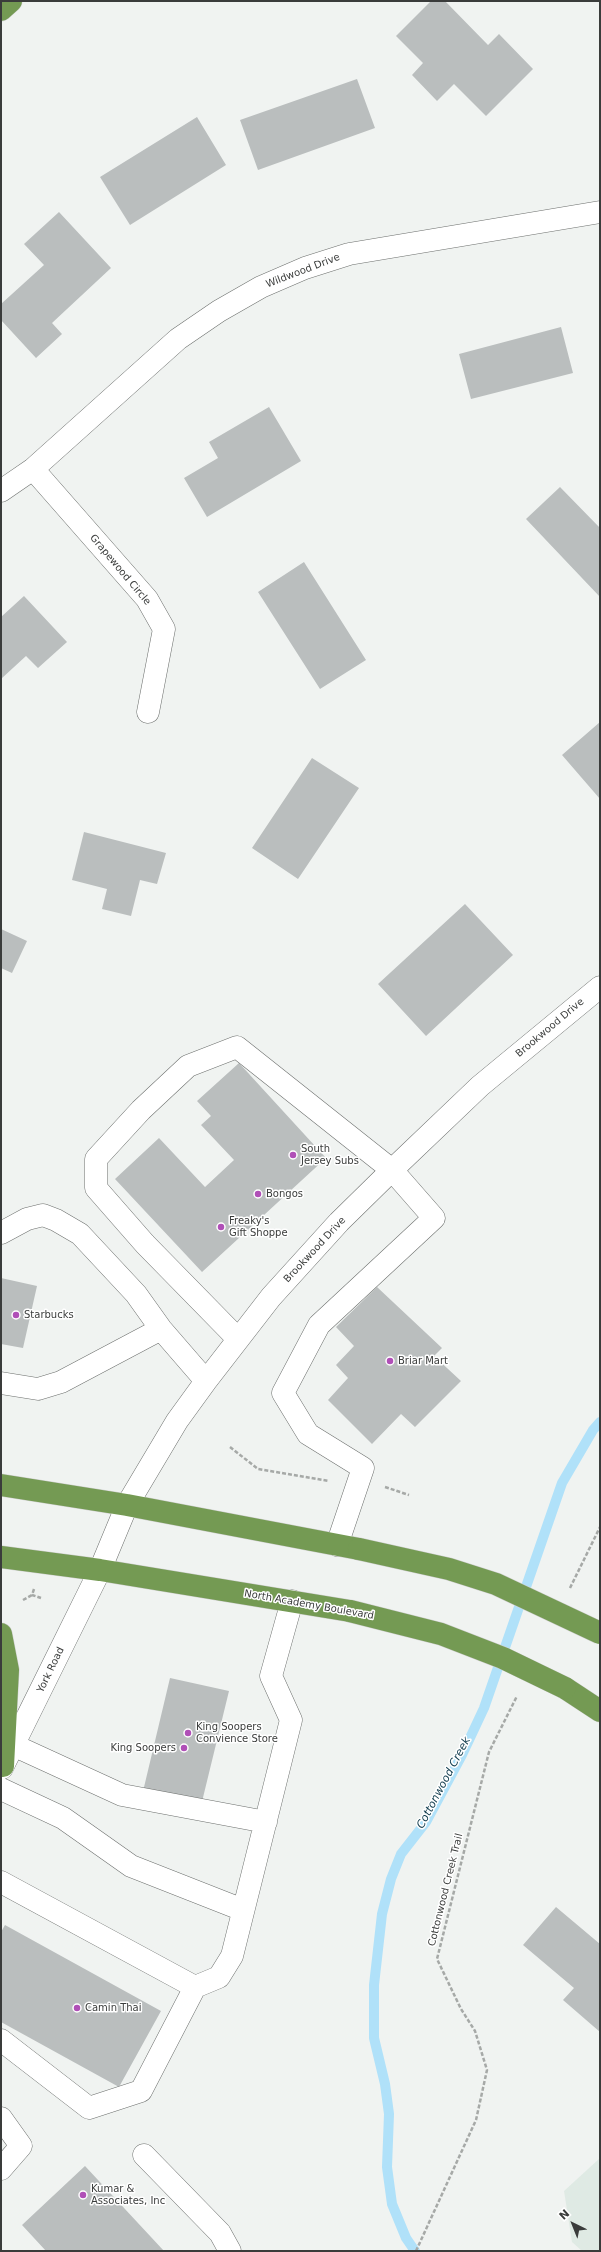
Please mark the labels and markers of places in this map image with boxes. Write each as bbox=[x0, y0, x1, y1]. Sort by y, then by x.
place label: South Jersey Subs bbox=[301, 1143, 359, 1166]
marker: South Jersey Subs bbox=[288, 1150, 298, 1160]
place label: Bongos bbox=[266, 1188, 303, 1200]
marker: Bongos bbox=[253, 1189, 263, 1199]
place label: Freaky's Gift Shoppe bbox=[229, 1215, 288, 1238]
marker: Freaky's Gift Shoppe bbox=[216, 1222, 226, 1232]
place label: Starbucks bbox=[24, 1309, 74, 1321]
marker: Starbucks bbox=[11, 1310, 21, 1320]
place label: Briar Mart bbox=[398, 1355, 448, 1367]
marker: Briar Mart bbox=[385, 1356, 395, 1366]
place label: King Soopers Convience Store bbox=[196, 1721, 278, 1744]
marker: King Soopers Convience Store bbox=[183, 1728, 193, 1738]
place label: King Soopers bbox=[110, 1742, 176, 1754]
marker: King Soopers bbox=[179, 1743, 189, 1753]
place label: Camin Thai bbox=[85, 2002, 141, 2014]
marker: Camin Thai bbox=[72, 2003, 82, 2013]
place label: Kumar & Associates, Inc bbox=[91, 2183, 165, 2206]
marker: Kumar & Associates, Inc bbox=[78, 2190, 88, 2200]

